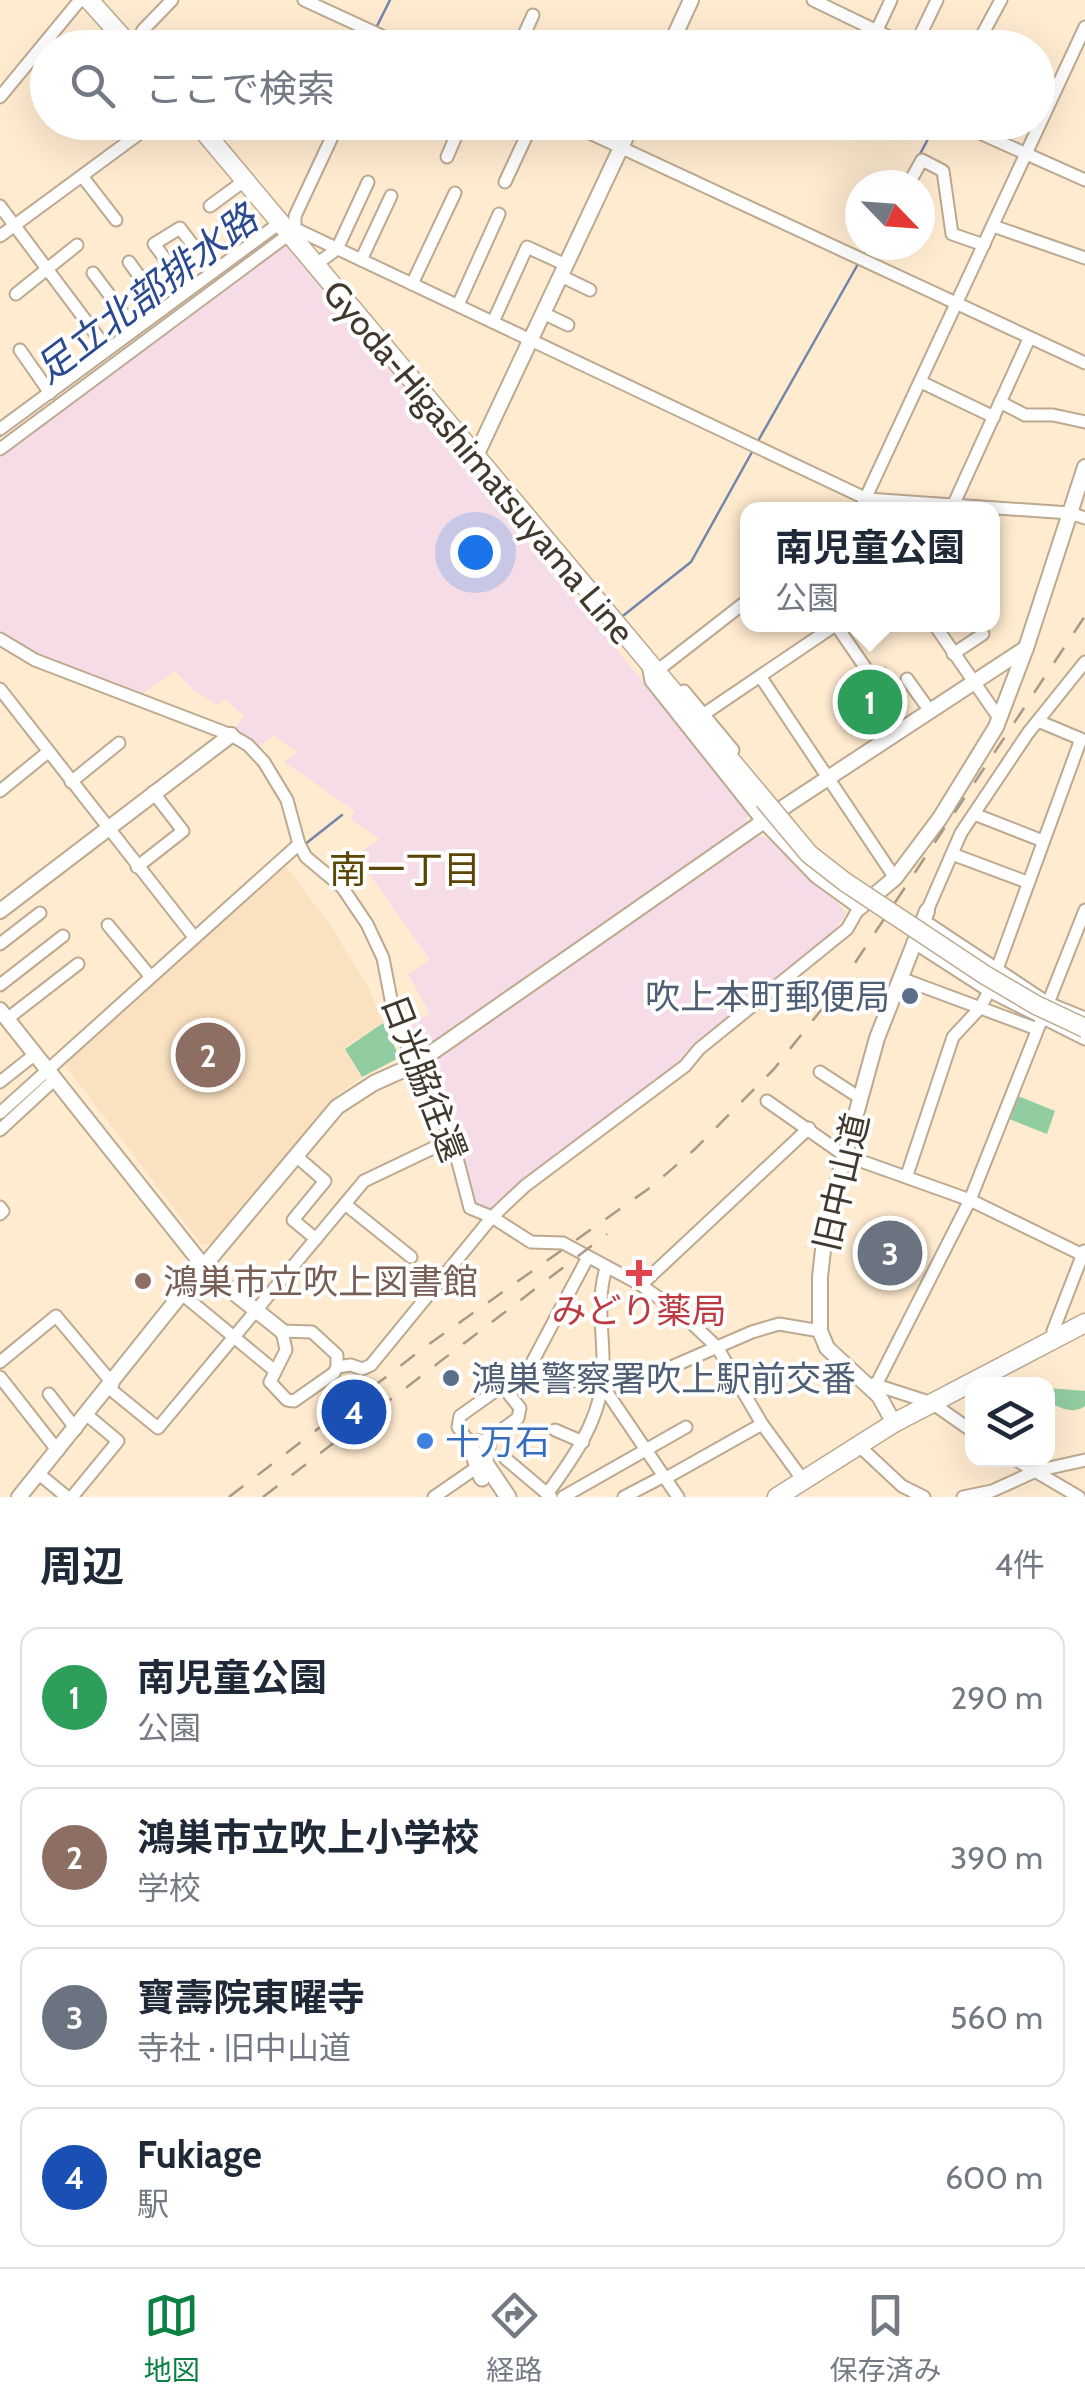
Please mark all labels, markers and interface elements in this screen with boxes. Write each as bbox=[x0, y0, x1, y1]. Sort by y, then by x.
search box bbox=[30, 30, 1055, 140]
icon: search bbox=[65, 58, 120, 113]
text: ここで検索 bbox=[145, 65, 335, 112]
north arrow bbox=[845, 170, 935, 260]
water label: 足立北部排水路 bbox=[26, 193, 269, 393]
street label: Gyoda-Higashimatsuyama Line bbox=[314, 271, 644, 653]
popup bbox=[740, 502, 1000, 632]
text: 南児童公園 bbox=[775, 524, 965, 571]
your location bbox=[450, 527, 501, 578]
text: 公園 bbox=[775, 578, 839, 617]
pin: 1 bbox=[838, 664, 902, 740]
district label: 南一丁目 bbox=[329, 846, 481, 893]
place label: 吹上本町郵便局 bbox=[645, 975, 890, 1018]
marker: 吹上本町郵便局 bbox=[899, 985, 921, 1007]
street label: 日光脇往還 bbox=[373, 989, 475, 1167]
pin: 2 bbox=[176, 1018, 240, 1092]
street label: 旧中山道 bbox=[804, 1109, 878, 1255]
pin: 3 bbox=[858, 1216, 922, 1290]
place label: 鴻巣市立吹上図書館 bbox=[163, 1260, 478, 1303]
marker: みどり薬局 bbox=[628, 1262, 650, 1284]
marker: 鴻巣市立吹上図書館 bbox=[132, 1270, 154, 1292]
place label: みどり薬局 bbox=[551, 1289, 727, 1332]
place label: 鴻巣警察署吹上駅前交番 bbox=[471, 1357, 856, 1400]
marker: 鴻巣警察署吹上駅前交番 bbox=[440, 1367, 462, 1389]
pin: 4 bbox=[322, 1374, 386, 1450]
map controls bbox=[965, 1377, 1055, 1467]
button: layers bbox=[965, 1377, 1055, 1467]
place label: 十万石 bbox=[445, 1420, 550, 1463]
marker: 十万石 bbox=[414, 1430, 436, 1452]
text: 周辺 bbox=[40, 1540, 124, 1592]
text: 4件 bbox=[995, 1545, 1045, 1584]
text: 南児童公園 bbox=[137, 1654, 327, 1701]
text: 1 bbox=[69, 1678, 80, 1717]
text: 290 m bbox=[950, 1678, 1043, 1717]
text: 公園 bbox=[137, 1708, 201, 1747]
text: 鴻巣市立吹上小学校 bbox=[137, 1814, 479, 1861]
text: 2 bbox=[66, 1838, 83, 1877]
text: 390 m bbox=[950, 1838, 1043, 1877]
text: 学校 bbox=[137, 1868, 201, 1907]
text: 寶壽院東曜寺 bbox=[137, 1974, 365, 2021]
text: 3 bbox=[66, 1998, 83, 2037]
text: 560 m bbox=[950, 1998, 1043, 2037]
text: 寺社 · 旧中山道 bbox=[137, 2028, 351, 2067]
text: Fukiage bbox=[137, 2131, 262, 2178]
text: 4 bbox=[65, 2158, 84, 2197]
text: 600 m bbox=[945, 2158, 1043, 2197]
text: 駅 bbox=[137, 2184, 169, 2223]
tab: 地図 bbox=[143, 2288, 200, 2388]
tab: 経路 bbox=[486, 2288, 543, 2388]
tab: 保存済み bbox=[829, 2288, 942, 2388]

